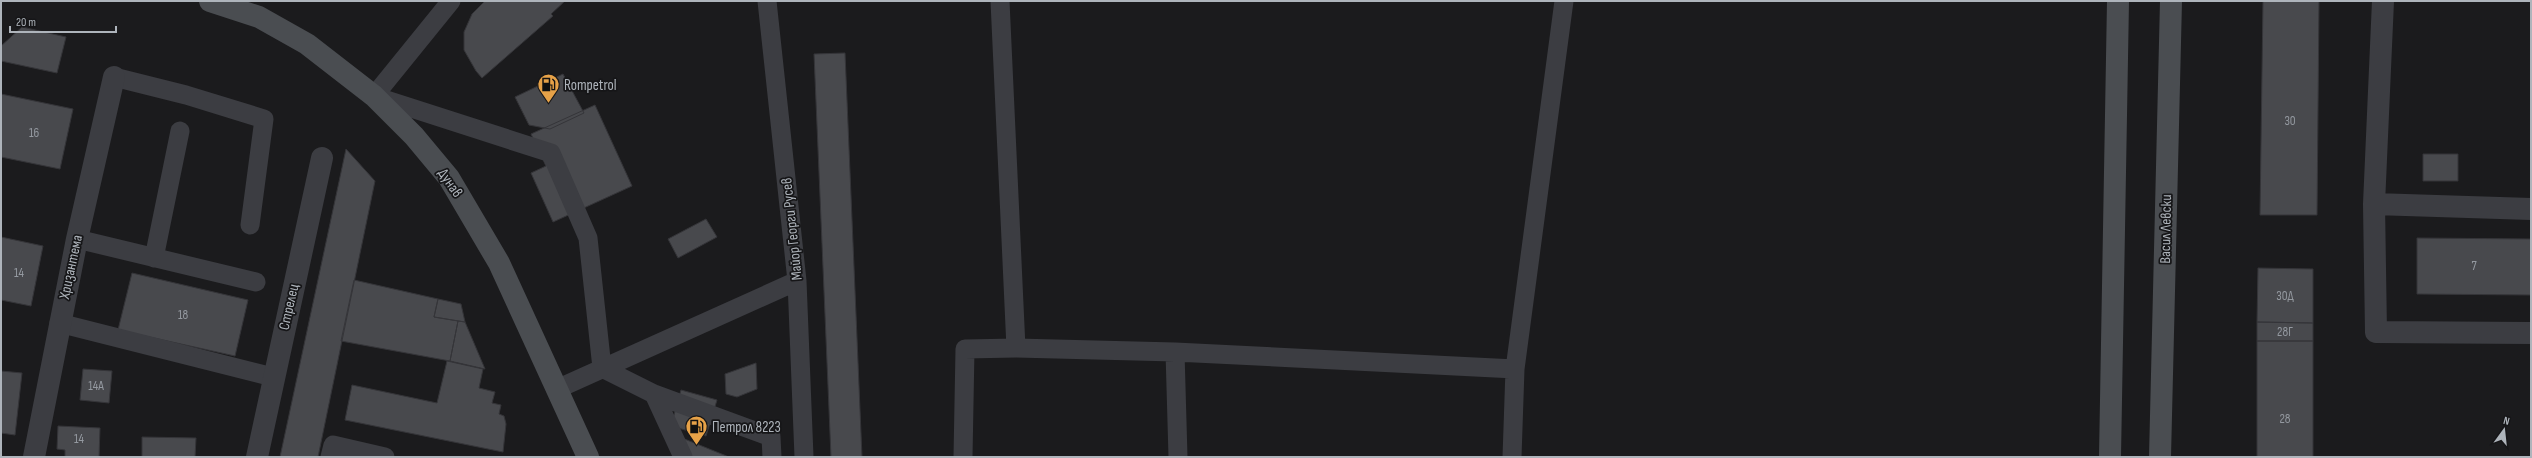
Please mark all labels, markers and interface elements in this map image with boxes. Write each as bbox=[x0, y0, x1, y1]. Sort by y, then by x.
scale bar bbox=[10, 8, 116, 34]
text: 20 m bbox=[16, 15, 36, 30]
fuel station icon: Rompetrol bbox=[536, 72, 562, 105]
place label: Rompetrol bbox=[564, 76, 616, 95]
house number: 30 bbox=[2284, 113, 2296, 129]
house number: 16 bbox=[29, 125, 39, 141]
street label: Дунав bbox=[433, 165, 467, 201]
street label: Майор Георги Русев bbox=[777, 177, 807, 281]
street label: Васил Левски bbox=[2156, 194, 2176, 264]
street label: Хризантема bbox=[55, 233, 87, 302]
house number: 7 bbox=[2471, 258, 2477, 274]
house number: 14 bbox=[14, 265, 25, 281]
street label: Стрелец bbox=[274, 281, 304, 332]
house number: 30Д bbox=[2276, 288, 2295, 304]
house number: 18 bbox=[178, 307, 188, 323]
house number: 28Г bbox=[2277, 324, 2293, 340]
house number: 14А bbox=[88, 378, 104, 394]
north arrow bbox=[2484, 410, 2524, 450]
house number: 28 bbox=[2279, 411, 2291, 427]
fuel station icon: Петрол 8223 bbox=[683, 414, 709, 447]
text: N bbox=[2502, 414, 2511, 428]
place label: Петрол 8223 bbox=[712, 418, 781, 437]
house number: 14 bbox=[74, 431, 85, 447]

